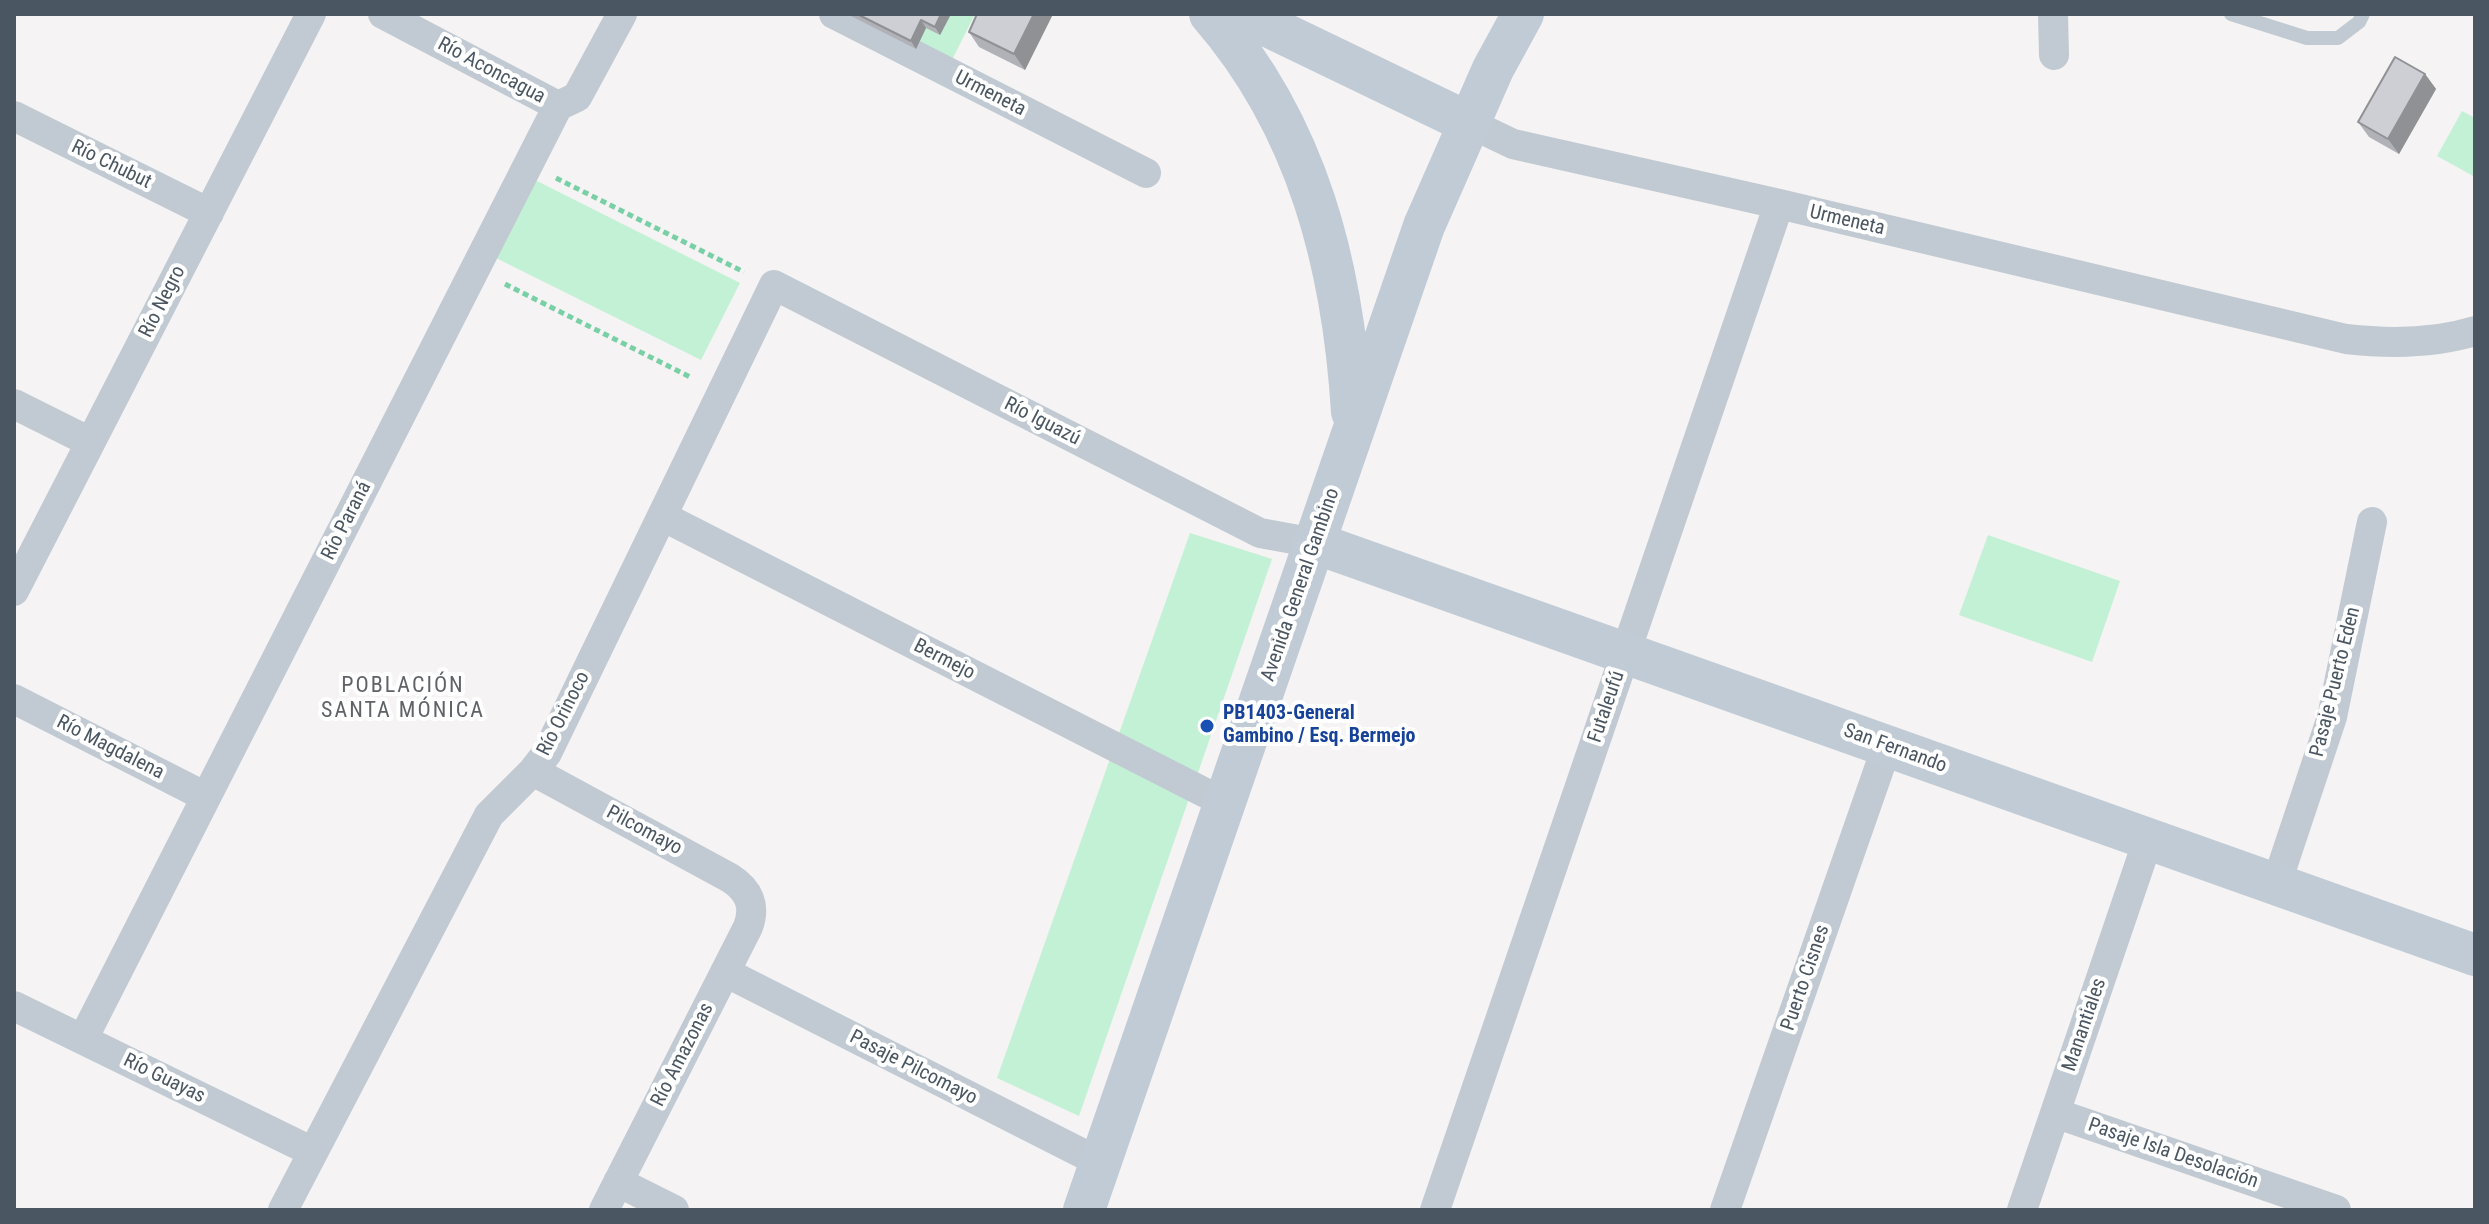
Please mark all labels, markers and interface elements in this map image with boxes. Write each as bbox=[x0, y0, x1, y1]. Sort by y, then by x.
street label: Río Aconcagua bbox=[433, 33, 549, 109]
street label: Urmeneta bbox=[951, 66, 1029, 122]
street label: Río Chubut bbox=[67, 135, 155, 195]
street label: Urmeneta bbox=[1807, 201, 1887, 241]
street label: Río Negro bbox=[135, 262, 191, 342]
street label: Río Iguazú bbox=[1000, 393, 1084, 451]
street label: Río Paraná bbox=[317, 478, 377, 564]
street label: Avenida General Gambino bbox=[1257, 485, 1345, 685]
street label: Pasaje Puerto Eden bbox=[2306, 605, 2366, 759]
street label: Bermejo bbox=[909, 634, 979, 686]
street label: Río Orinoco bbox=[533, 668, 595, 760]
street label: Futaleufú bbox=[1584, 668, 1630, 746]
district label: POBLACIÓN SANTA MÓNICA bbox=[321, 673, 485, 724]
place label: PB1403-General Gambino / Esq. Bermejo bbox=[1223, 702, 1415, 749]
street label: Río Magdalena bbox=[52, 711, 168, 785]
marker: PB1403-General Gambino / Esq. Bermejo bbox=[1198, 717, 1216, 735]
street label: San Fernando bbox=[1840, 719, 1950, 779]
street label: Pilcomayo bbox=[602, 801, 686, 861]
street label: Puerto Cisnes bbox=[1777, 922, 1835, 1034]
street label: Manantiales bbox=[2058, 975, 2112, 1075]
street label: Río Amazonas bbox=[647, 999, 719, 1111]
street label: Pasaje Pilcomayo bbox=[845, 1026, 981, 1110]
street label: Río Guayas bbox=[119, 1049, 209, 1109]
street label: Pasaje Isla Desolación bbox=[2085, 1114, 2261, 1194]

